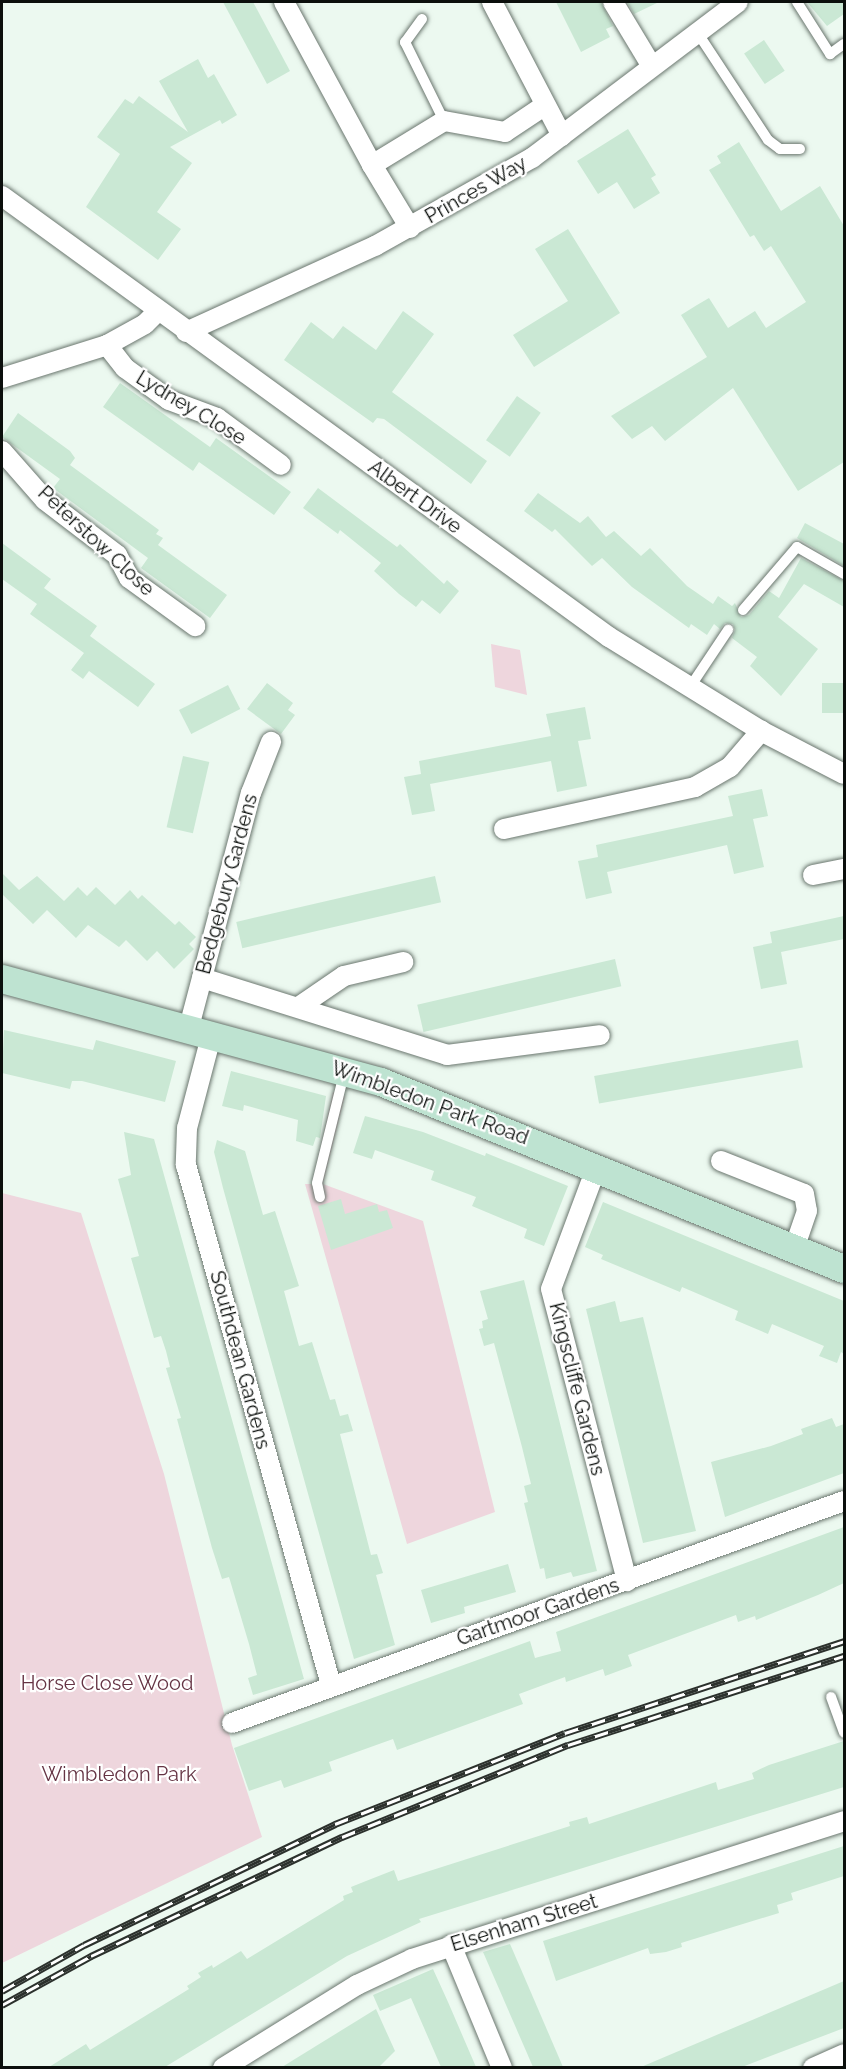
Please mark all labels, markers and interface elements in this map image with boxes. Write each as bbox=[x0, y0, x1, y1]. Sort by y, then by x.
street label: Princes Way bbox=[421, 151, 531, 229]
street label: Lydney Close bbox=[131, 366, 251, 450]
street label: Albert Drive bbox=[364, 455, 466, 539]
street label: Peterstow Close bbox=[33, 481, 159, 601]
street label: Bedgebury Gardens bbox=[191, 791, 263, 977]
street label: Wimbledon Park Road bbox=[328, 1056, 532, 1150]
street label: Southdean Gardens bbox=[205, 1268, 275, 1452]
street label: Kingscliffe Gardens bbox=[544, 1300, 610, 1478]
street label: Gartmoor Gardens bbox=[453, 1573, 623, 1651]
park label: Horse Close Wood bbox=[20, 1671, 194, 1695]
park label: Wimbledon Park bbox=[41, 1762, 197, 1786]
street label: Elsenham Street bbox=[448, 1889, 600, 1957]

